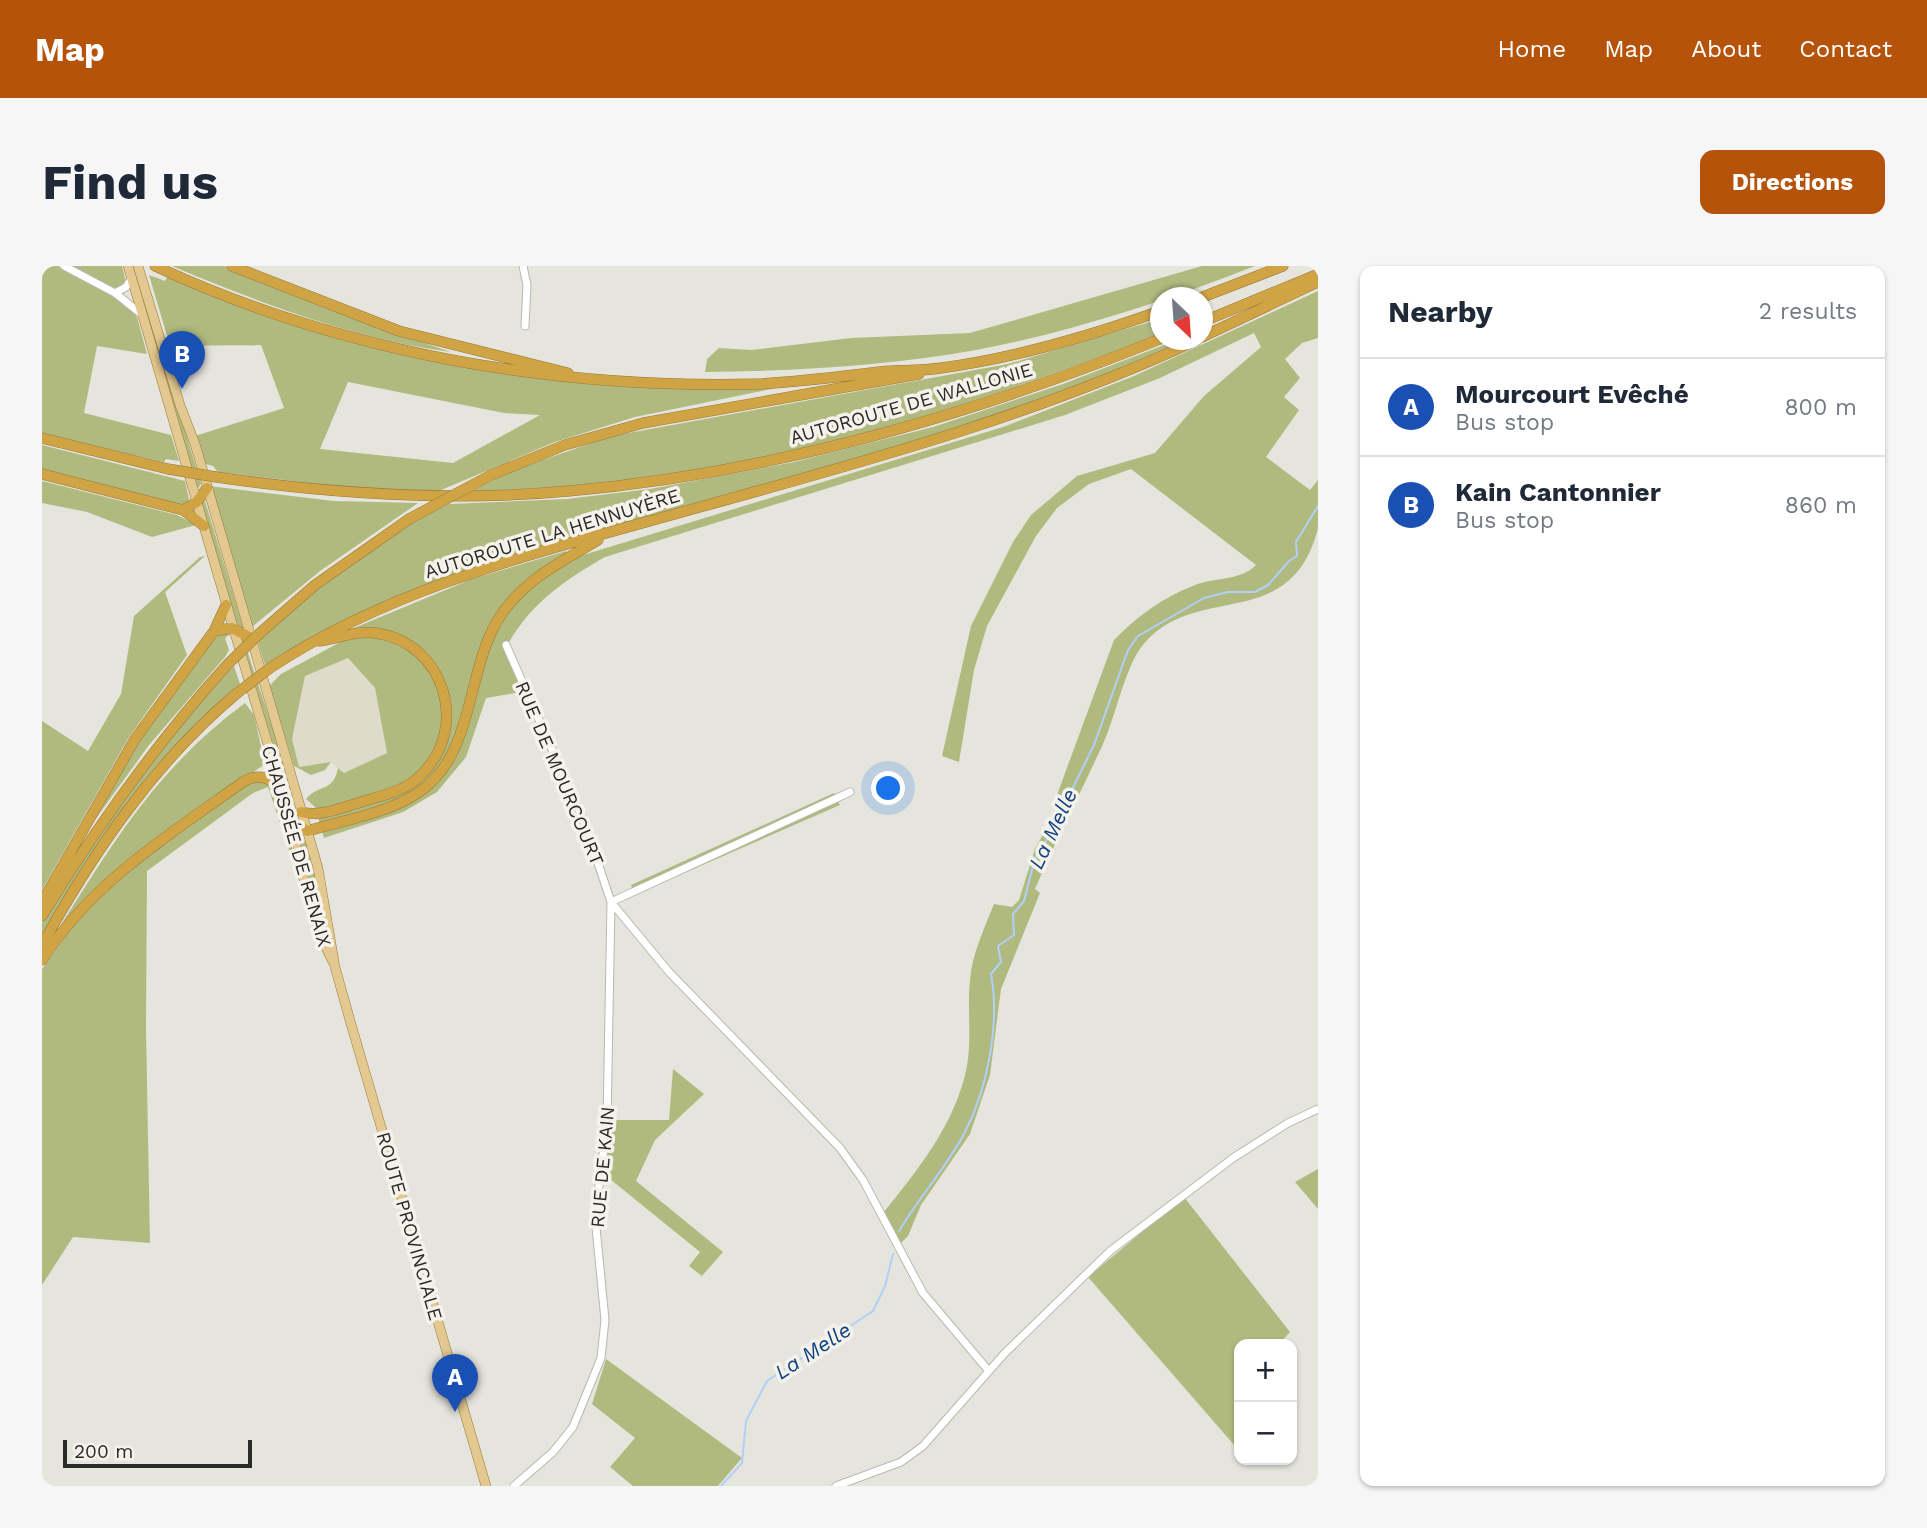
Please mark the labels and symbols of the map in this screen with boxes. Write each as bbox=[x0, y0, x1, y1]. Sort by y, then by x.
north arrow bbox=[1150, 287, 1213, 350]
pin: B bbox=[159, 331, 205, 389]
street label: AUTOROUTE DE WALLONIE bbox=[787, 358, 1035, 449]
street label: AUTOROUTE LA HENNUYÈRE bbox=[422, 484, 682, 583]
street label: RUE DE MOURCOURT bbox=[510, 678, 609, 869]
street label: CHAUSSÉE DE RENAIX bbox=[257, 743, 336, 949]
your location bbox=[871, 771, 905, 805]
water label: La Melle bbox=[1023, 785, 1082, 873]
street label: RUE DE KAIN bbox=[586, 1105, 619, 1229]
street label: ROUTE PROVINCIALE bbox=[372, 1129, 447, 1323]
water label: La Melle bbox=[770, 1317, 856, 1384]
pin: A bbox=[432, 1354, 478, 1412]
scale bar bbox=[63, 1437, 252, 1469]

